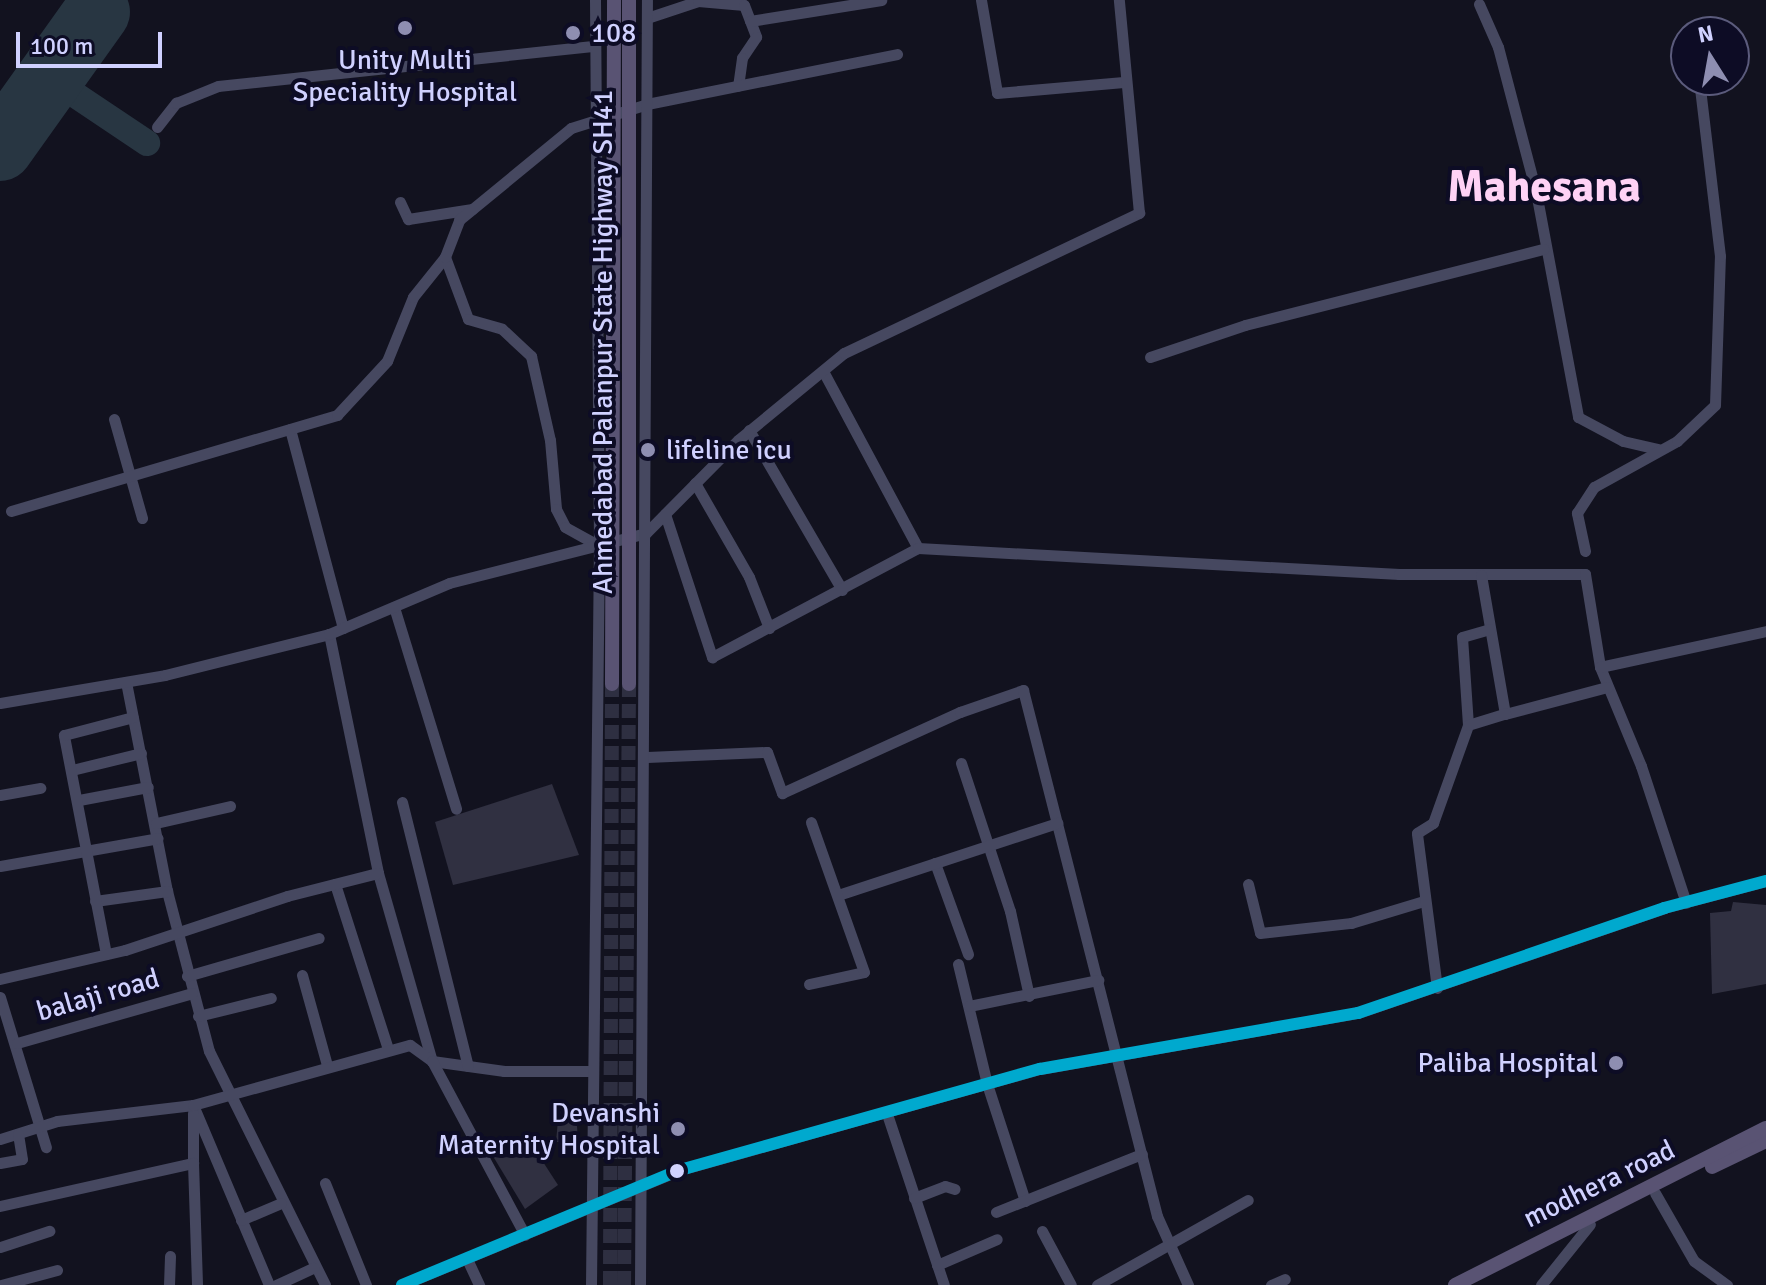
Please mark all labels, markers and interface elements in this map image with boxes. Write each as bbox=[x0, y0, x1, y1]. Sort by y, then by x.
scale bar bbox=[20, 16, 166, 66]
place label: 108 bbox=[591, 16, 636, 50]
north arrow bbox=[1670, 16, 1750, 96]
marker: Unity Multi Speciality Hospital bbox=[394, 17, 416, 39]
text: N bbox=[1696, 19, 1716, 49]
marker: 108 bbox=[562, 22, 584, 44]
text: 100 m bbox=[30, 31, 93, 61]
place label: Unity Multi Speciality Hospital bbox=[293, 43, 517, 109]
street label: Ahmedabad Palanpur State Highway SH41 bbox=[586, 90, 620, 594]
district label: Mahesana bbox=[1447, 161, 1641, 213]
place label: lifeline icu bbox=[666, 433, 792, 467]
marker: lifeline icu bbox=[637, 439, 659, 461]
street label: balaji road bbox=[33, 961, 163, 1029]
place label: Paliba Hospital bbox=[1418, 1046, 1598, 1080]
marker: Paliba Hospital bbox=[1605, 1052, 1627, 1074]
place label: Devanshi Maternity Hospital bbox=[438, 1096, 660, 1162]
marker: Devanshi Maternity Hospital bbox=[667, 1118, 689, 1140]
street label: modhera road bbox=[1518, 1133, 1680, 1235]
unlabelled marker bbox=[669, 1163, 685, 1179]

